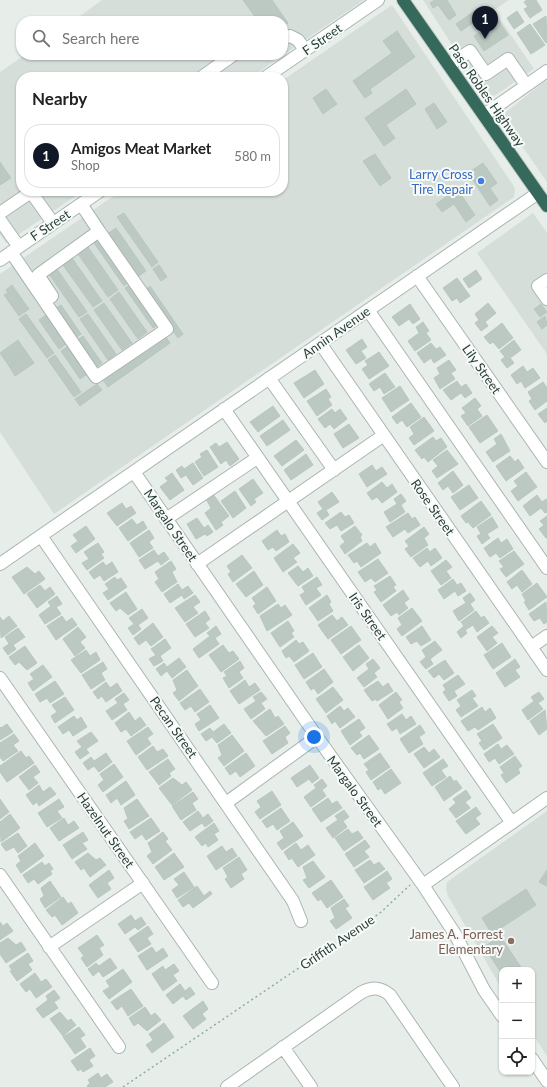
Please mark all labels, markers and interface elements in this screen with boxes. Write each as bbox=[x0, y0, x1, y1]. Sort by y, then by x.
pin: 1 bbox=[472, 6, 498, 39]
search box bbox=[16, 16, 288, 60]
street label: F Street bbox=[299, 19, 345, 58]
icon: search bbox=[30, 27, 52, 49]
text: Search here bbox=[62, 29, 139, 47]
street label: Paso Robles Highway bbox=[446, 41, 529, 150]
text: Nearby bbox=[32, 88, 87, 109]
text: Amigos Meat Market bbox=[71, 139, 211, 157]
text: 1 bbox=[42, 148, 50, 164]
text: 580 m bbox=[234, 148, 271, 164]
text: Shop bbox=[71, 157, 100, 173]
place label: Larry Cross Tire Repair bbox=[409, 166, 473, 197]
marker: Larry Cross Tire Repair bbox=[476, 176, 486, 186]
street label: F Street bbox=[27, 206, 73, 244]
street label: Annin Avenue bbox=[299, 303, 373, 361]
street label: Lily Street bbox=[459, 341, 505, 397]
street label: Rose Street bbox=[408, 476, 458, 539]
street label: Margalo Street bbox=[141, 486, 201, 565]
street label: Iris Street bbox=[346, 589, 390, 643]
street label: Pecan Street bbox=[147, 693, 201, 761]
your location bbox=[304, 727, 324, 747]
street label: Margalo Street bbox=[324, 752, 386, 830]
street label: Hazelnut Street bbox=[74, 789, 138, 871]
street label: Griffith Avenue bbox=[297, 911, 377, 973]
place label: James A. Forrest Elementary bbox=[410, 926, 503, 957]
marker: James A. Forrest Elementary bbox=[506, 936, 516, 946]
map controls bbox=[499, 967, 535, 1075]
button: + bbox=[499, 967, 535, 1003]
button: − bbox=[499, 1003, 535, 1039]
button: locate bbox=[499, 1039, 535, 1075]

